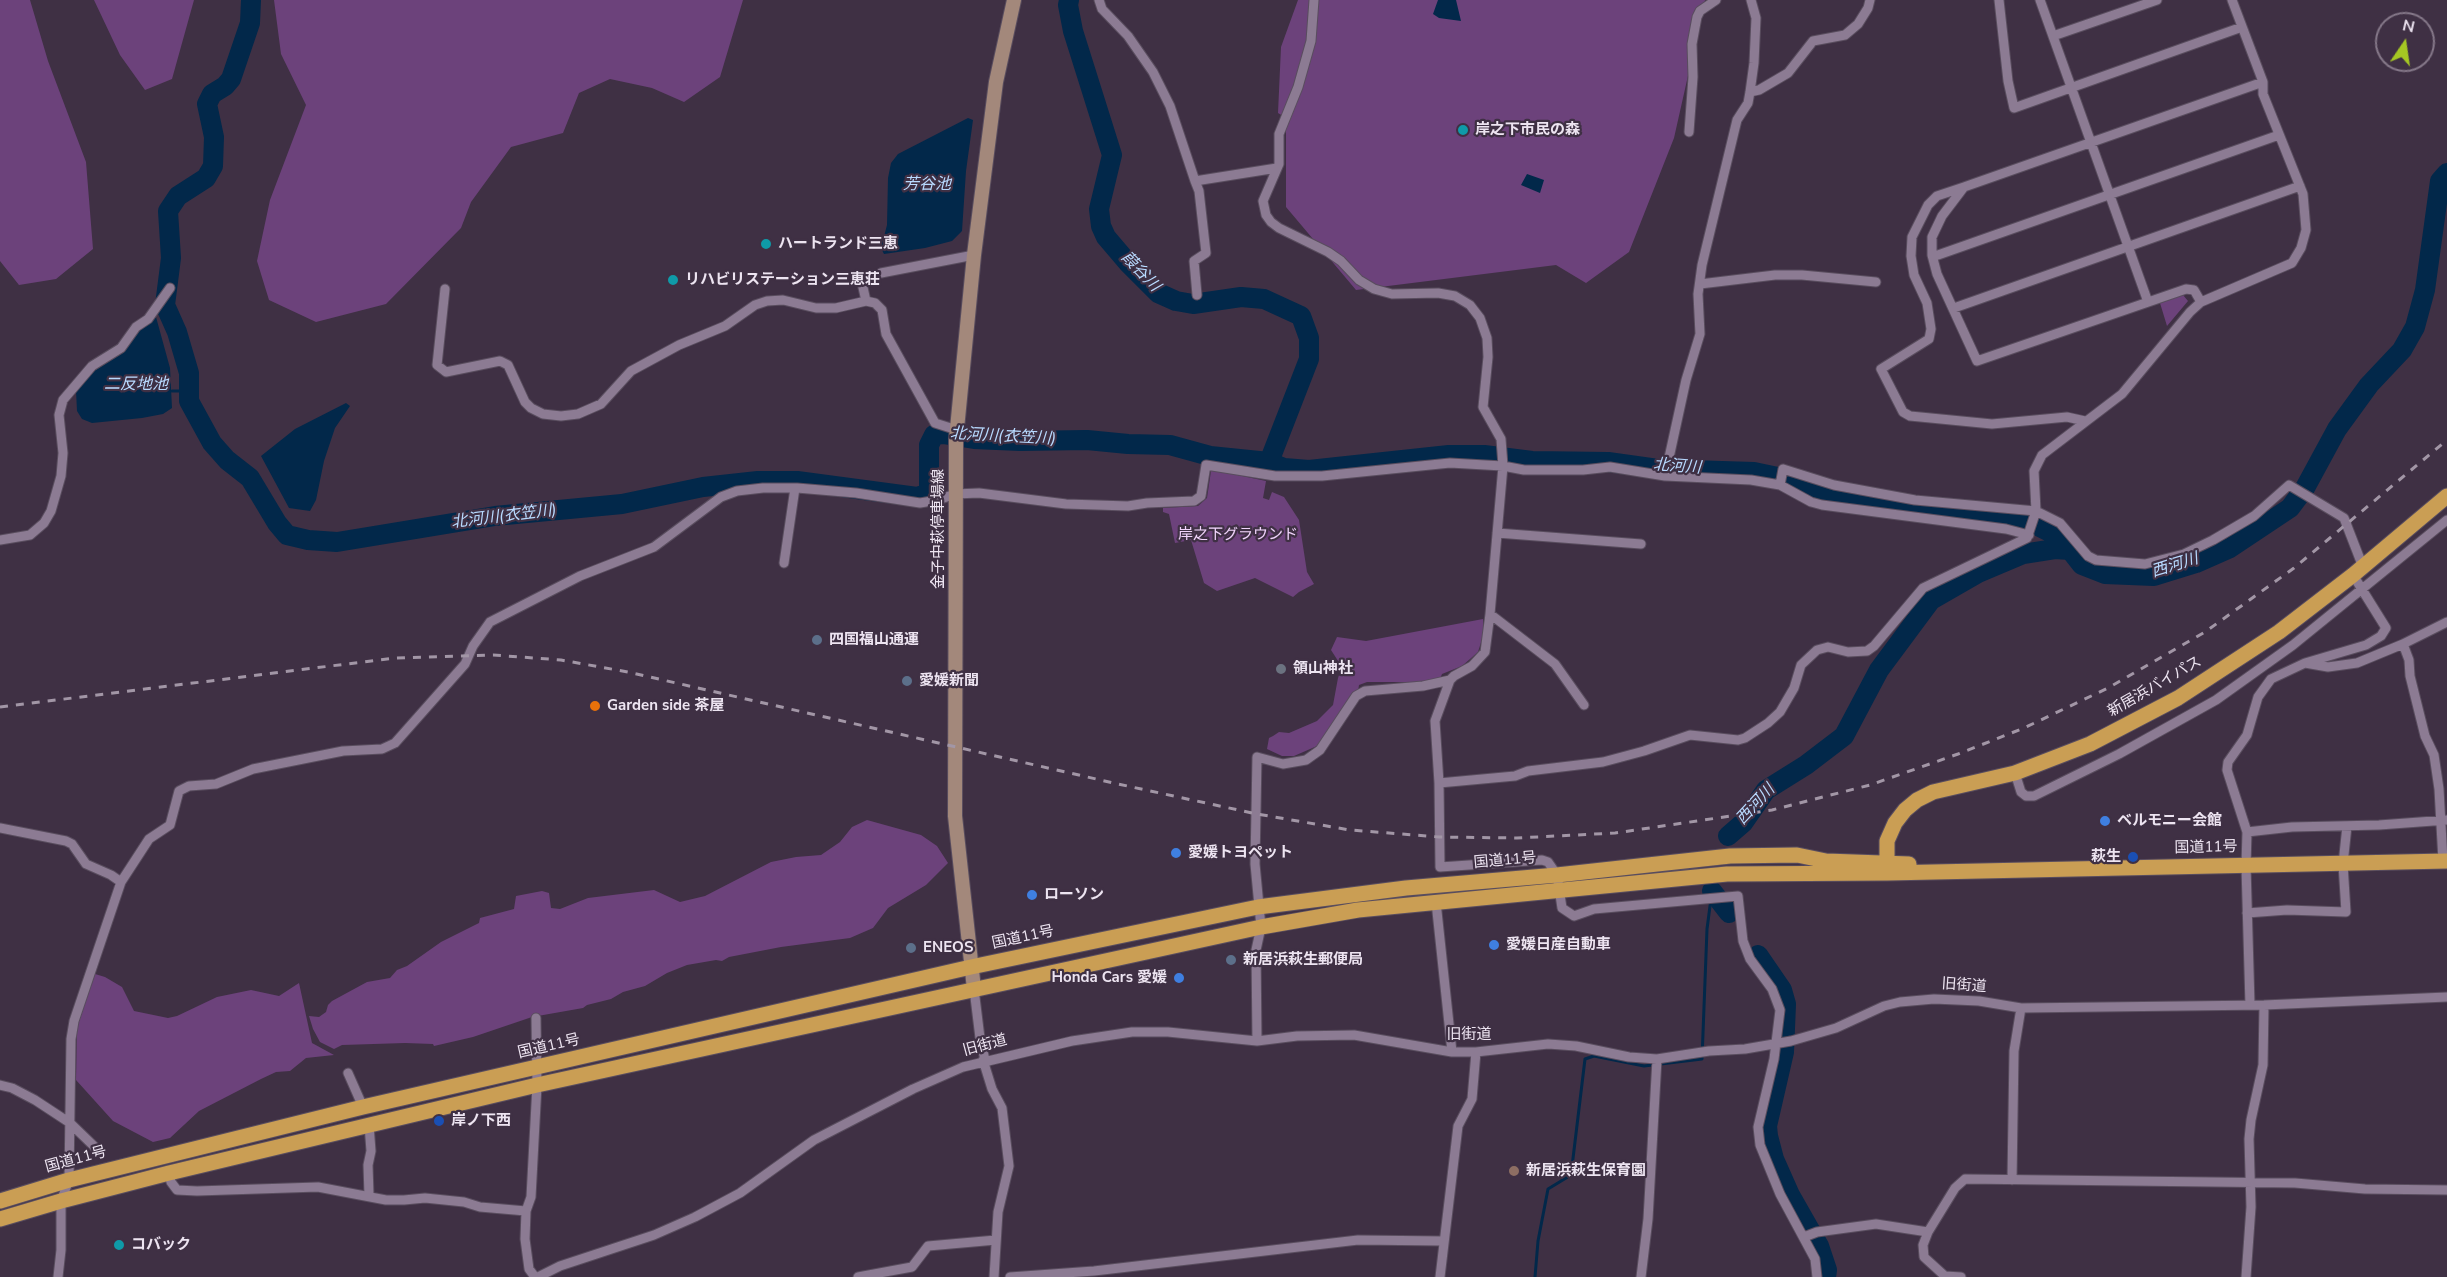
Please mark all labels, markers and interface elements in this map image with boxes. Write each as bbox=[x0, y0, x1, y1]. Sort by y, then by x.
north arrow bbox=[2375, 12, 2435, 72]
text: N bbox=[2400, 14, 2417, 38]
place label: 岸之下市民の森 bbox=[1475, 121, 1580, 139]
marker: 岸之下市民の森 bbox=[1456, 123, 1470, 137]
water label: 芳谷池 bbox=[903, 175, 951, 195]
place label: ハートランド三恵 bbox=[778, 235, 898, 253]
marker: ハートランド三恵 bbox=[759, 237, 773, 251]
water label: 葭谷川 bbox=[1116, 248, 1164, 296]
place label: リハビリステーション三恵荘 bbox=[685, 271, 880, 289]
marker: リハビリステーション三恵荘 bbox=[666, 273, 680, 287]
water label: 二反地池 bbox=[104, 375, 168, 395]
water label: 北河川(衣笠川) bbox=[949, 425, 1057, 449]
water label: 北河川 bbox=[1652, 456, 1702, 478]
street label: 金子中萩停車場線 bbox=[930, 469, 948, 589]
water label: 北河川(衣笠川) bbox=[450, 501, 558, 533]
park label: 岸之下グラウンド bbox=[1178, 526, 1298, 544]
water label: 西河川 bbox=[2149, 550, 2201, 582]
place label: 四国福山通運 bbox=[829, 631, 919, 649]
marker: 四国福山通運 bbox=[810, 633, 824, 647]
street label: 新居浜バイパス bbox=[2105, 653, 2205, 721]
place label: 領山神社 bbox=[1293, 660, 1353, 678]
marker: 領山神社 bbox=[1274, 662, 1288, 676]
place label: 愛媛新聞 bbox=[919, 672, 979, 690]
marker: 愛媛新聞 bbox=[900, 674, 914, 688]
place label: Garden side 茶屋 bbox=[607, 697, 724, 715]
marker: Garden side 茶屋 bbox=[588, 699, 602, 713]
water label: 西河川 bbox=[1733, 781, 1779, 829]
place label: ベルモニー会館 bbox=[2117, 812, 2222, 830]
marker: ベルモニー会館 bbox=[2098, 814, 2112, 828]
street label: 国道11号 bbox=[2174, 838, 2238, 858]
place label: 愛媛トヨペット bbox=[1188, 844, 1293, 862]
marker: 愛媛トヨペット bbox=[1169, 846, 1183, 860]
place label: 萩生 bbox=[2091, 848, 2121, 866]
street label: 国道11号 bbox=[1473, 849, 1537, 873]
marker: 萩生 bbox=[2126, 850, 2140, 864]
place label: ローソン bbox=[1044, 886, 1104, 904]
marker: ローソン bbox=[1025, 888, 1039, 902]
street label: 国道11号 bbox=[990, 923, 1056, 953]
place label: 愛媛日産自動車 bbox=[1506, 936, 1611, 954]
marker: 愛媛日産自動車 bbox=[1487, 938, 1501, 952]
place label: ENEOS bbox=[923, 939, 973, 957]
marker: ENEOS bbox=[904, 941, 918, 955]
place label: 新居浜萩生郵便局 bbox=[1243, 951, 1363, 969]
marker: 新居浜萩生郵便局 bbox=[1224, 953, 1238, 967]
place label: Honda Cars 愛媛 bbox=[1051, 969, 1167, 987]
marker: Honda Cars 愛媛 bbox=[1172, 971, 1186, 985]
street label: 旧街道 bbox=[1941, 975, 1987, 997]
street label: 旧街道 bbox=[1447, 1026, 1491, 1044]
street label: 国道11号 bbox=[516, 1031, 582, 1063]
street label: 旧街道 bbox=[961, 1031, 1009, 1061]
place label: 岸ノ下西 bbox=[451, 1112, 511, 1130]
marker: 岸ノ下西 bbox=[432, 1114, 446, 1128]
street label: 国道11号 bbox=[43, 1143, 109, 1177]
place label: 新居浜萩生保育園 bbox=[1526, 1162, 1646, 1180]
marker: 新居浜萩生保育園 bbox=[1507, 1164, 1521, 1178]
place label: コバック bbox=[131, 1236, 191, 1254]
marker: コバック bbox=[112, 1238, 126, 1252]

